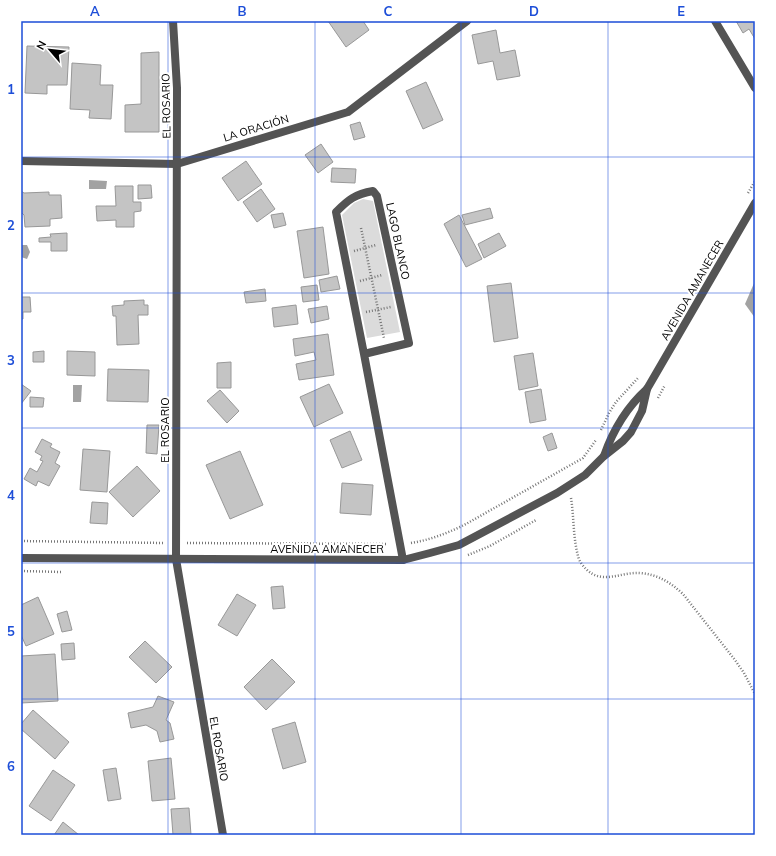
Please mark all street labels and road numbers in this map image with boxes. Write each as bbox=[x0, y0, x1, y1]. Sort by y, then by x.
street label: EL ROSARIO bbox=[158, 73, 174, 139]
street label: LA ORACIÓN bbox=[222, 111, 290, 145]
street label: LAGO BLANCO bbox=[383, 201, 413, 281]
street label: AVENIDA AMANECER bbox=[658, 237, 727, 343]
street label: EL ROSARIO bbox=[158, 397, 172, 463]
street label: AVENIDA AMANECER bbox=[270, 542, 384, 556]
street label: EL ROSARIO bbox=[206, 716, 232, 782]

